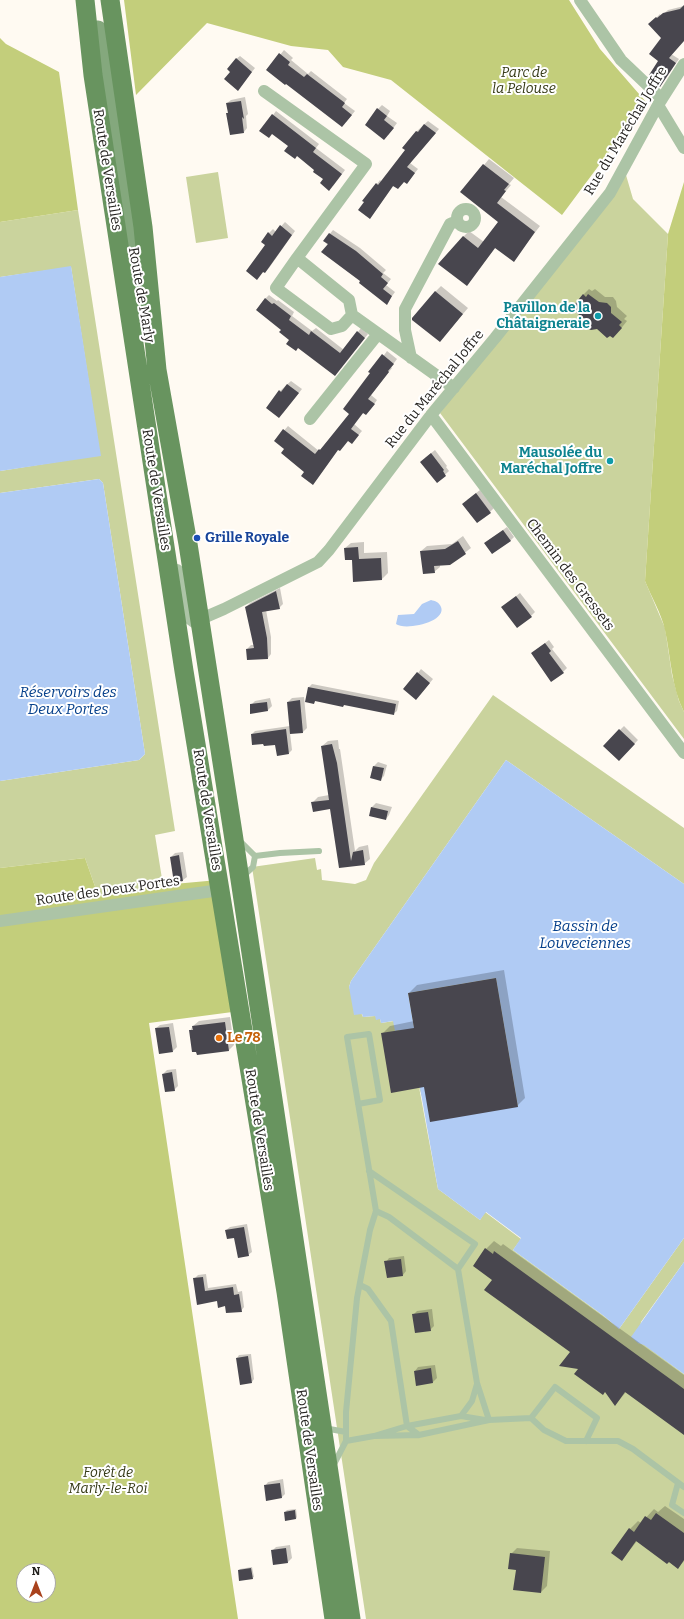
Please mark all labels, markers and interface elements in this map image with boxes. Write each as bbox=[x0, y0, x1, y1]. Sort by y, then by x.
street label: Rue du Maréchal Joffre bbox=[581, 64, 671, 198]
park label: Parc de la Pelouse bbox=[492, 65, 556, 98]
street label: Route de Versailles bbox=[89, 108, 125, 232]
street label: Route de Marly bbox=[124, 246, 158, 344]
place label: Pavillon de la Châtaigneraie bbox=[496, 300, 590, 332]
marker: Pavillon de la Châtaigneraie bbox=[593, 311, 603, 321]
street label: Rue du Maréchal Joffre bbox=[382, 327, 488, 451]
street label: Route de Versailles bbox=[138, 428, 174, 552]
place label: Mausolée du Maréchal Joffre bbox=[500, 445, 602, 478]
marker: Mausolée du Maréchal Joffre bbox=[605, 456, 615, 466]
street label: Chemin des Gressets bbox=[522, 516, 618, 634]
place label: Grille Royale bbox=[205, 530, 289, 546]
marker: Grille Royale bbox=[192, 533, 202, 543]
water label: Réservoirs des Deux Portes bbox=[19, 684, 117, 719]
street label: Route de Versailles bbox=[189, 748, 225, 872]
street label: Route des Deux Portes bbox=[35, 873, 181, 909]
water label: Bassin de Louveciennes bbox=[539, 918, 631, 953]
place label: Le 78 bbox=[227, 1030, 261, 1046]
marker: Le 78 bbox=[214, 1033, 224, 1043]
street label: Route de Versailles bbox=[241, 1068, 277, 1192]
street label: Route de Versailles bbox=[292, 1388, 326, 1512]
park label: Forêt de Marly-le-Roi bbox=[69, 1465, 147, 1498]
north arrow bbox=[16, 1563, 56, 1603]
text: N bbox=[32, 1565, 40, 1578]

